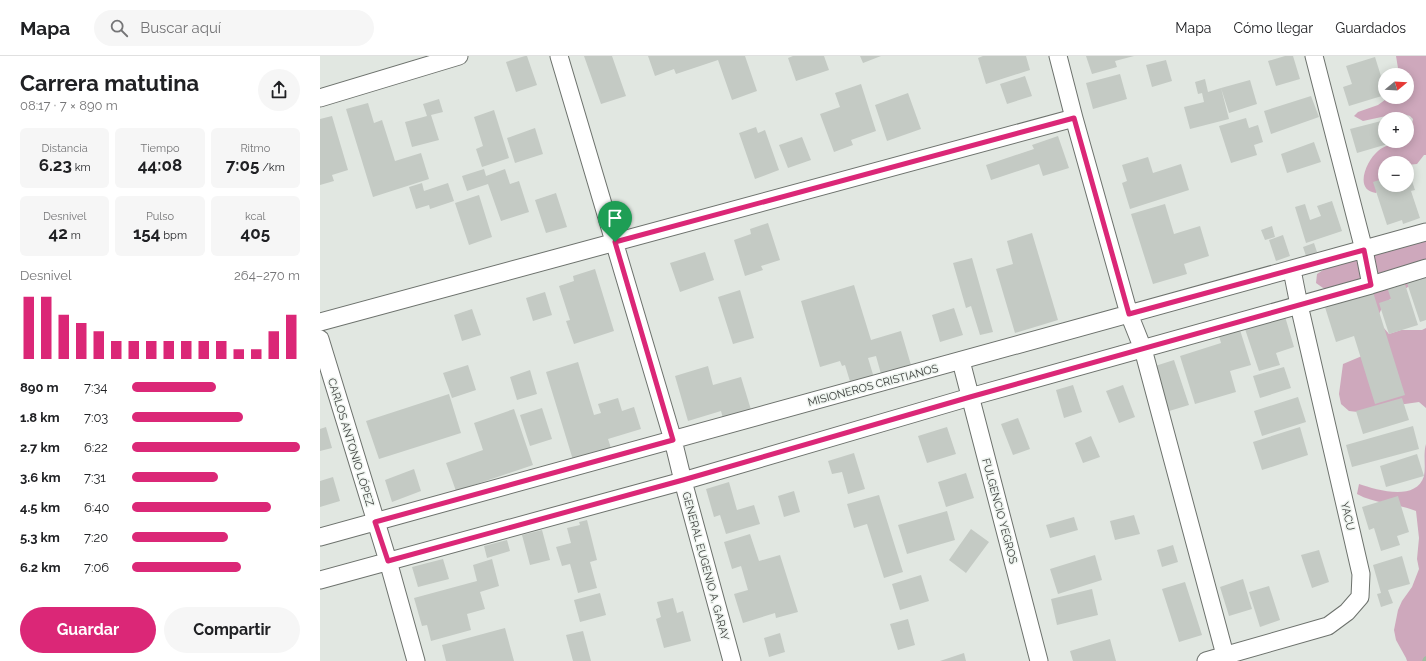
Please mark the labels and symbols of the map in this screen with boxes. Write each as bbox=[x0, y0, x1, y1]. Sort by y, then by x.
north arrow bbox=[1378, 68, 1414, 104]
pin bbox=[598, 201, 632, 242]
street label: MISIONEROS CRISTIANOS bbox=[806, 362, 940, 409]
street label: CARLOS ANTONIO LÓPEZ bbox=[325, 376, 377, 508]
street label: FULGENCIO YEGROS bbox=[979, 457, 1020, 566]
street label: GENERAL EUGENIO A. GARAY bbox=[679, 490, 732, 642]
street label: YACU bbox=[1338, 500, 1357, 532]

